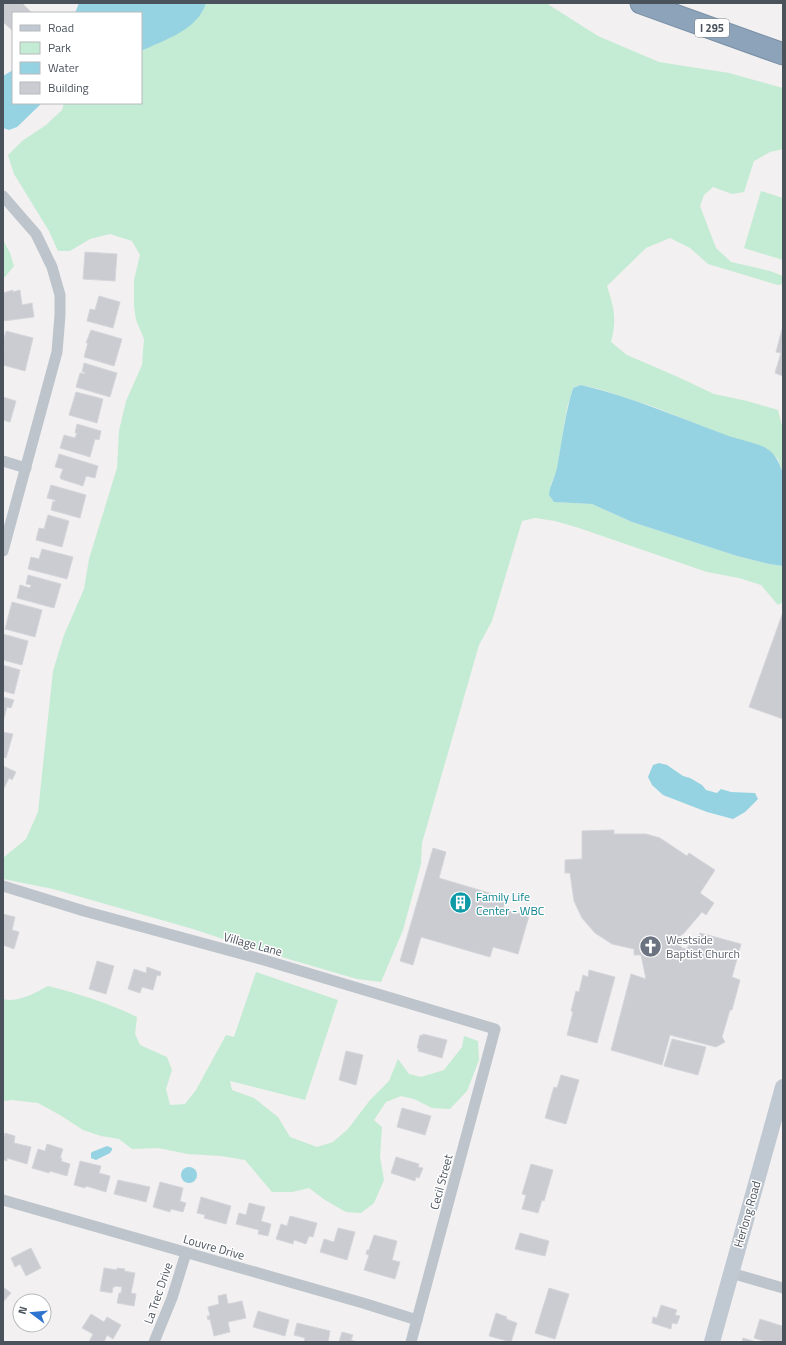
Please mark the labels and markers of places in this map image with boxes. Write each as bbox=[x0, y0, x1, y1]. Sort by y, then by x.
place label: Family Life Center - WBC bbox=[476, 887, 545, 920]
building icon: Family Life Center - WBC bbox=[448, 890, 474, 916]
place label: Westside Baptist Church bbox=[666, 930, 740, 963]
church icon: Westside Baptist Church bbox=[638, 933, 664, 959]

